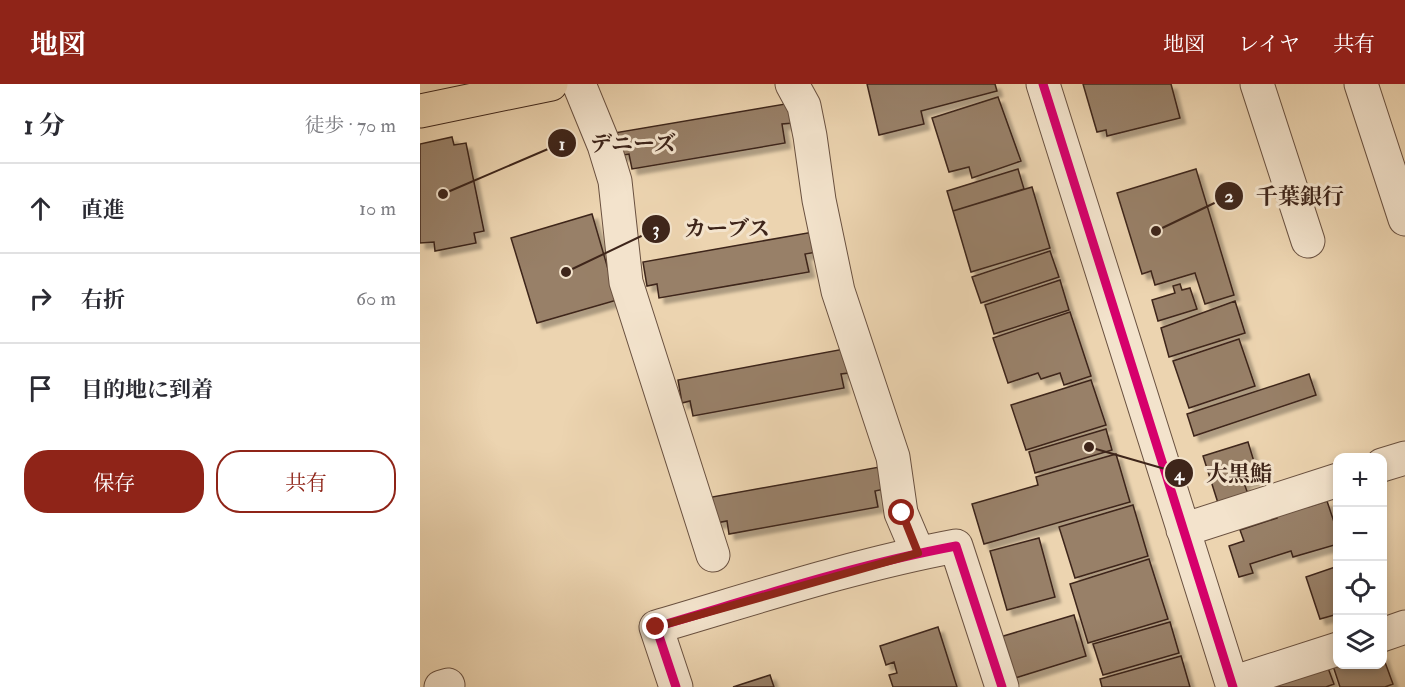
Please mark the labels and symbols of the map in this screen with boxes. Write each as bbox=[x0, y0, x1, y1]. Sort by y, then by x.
callout: デニーズ bbox=[547, 123, 689, 163]
text: デニーズ bbox=[590, 130, 676, 158]
text: 1 bbox=[559, 133, 565, 156]
callout: 千葉銀行 bbox=[1214, 176, 1356, 216]
text: 千葉銀行 bbox=[1256, 183, 1344, 211]
text: 2 bbox=[1224, 185, 1234, 208]
callout: カーブス bbox=[641, 209, 783, 249]
text: カーブス bbox=[684, 215, 770, 243]
text: 3 bbox=[653, 218, 660, 241]
callout: 大黒鮨 bbox=[1164, 453, 1284, 493]
text: 大黒鮨 bbox=[1206, 460, 1272, 488]
text: 4 bbox=[1173, 463, 1185, 486]
route start bbox=[888, 499, 914, 525]
route end bbox=[642, 613, 668, 639]

